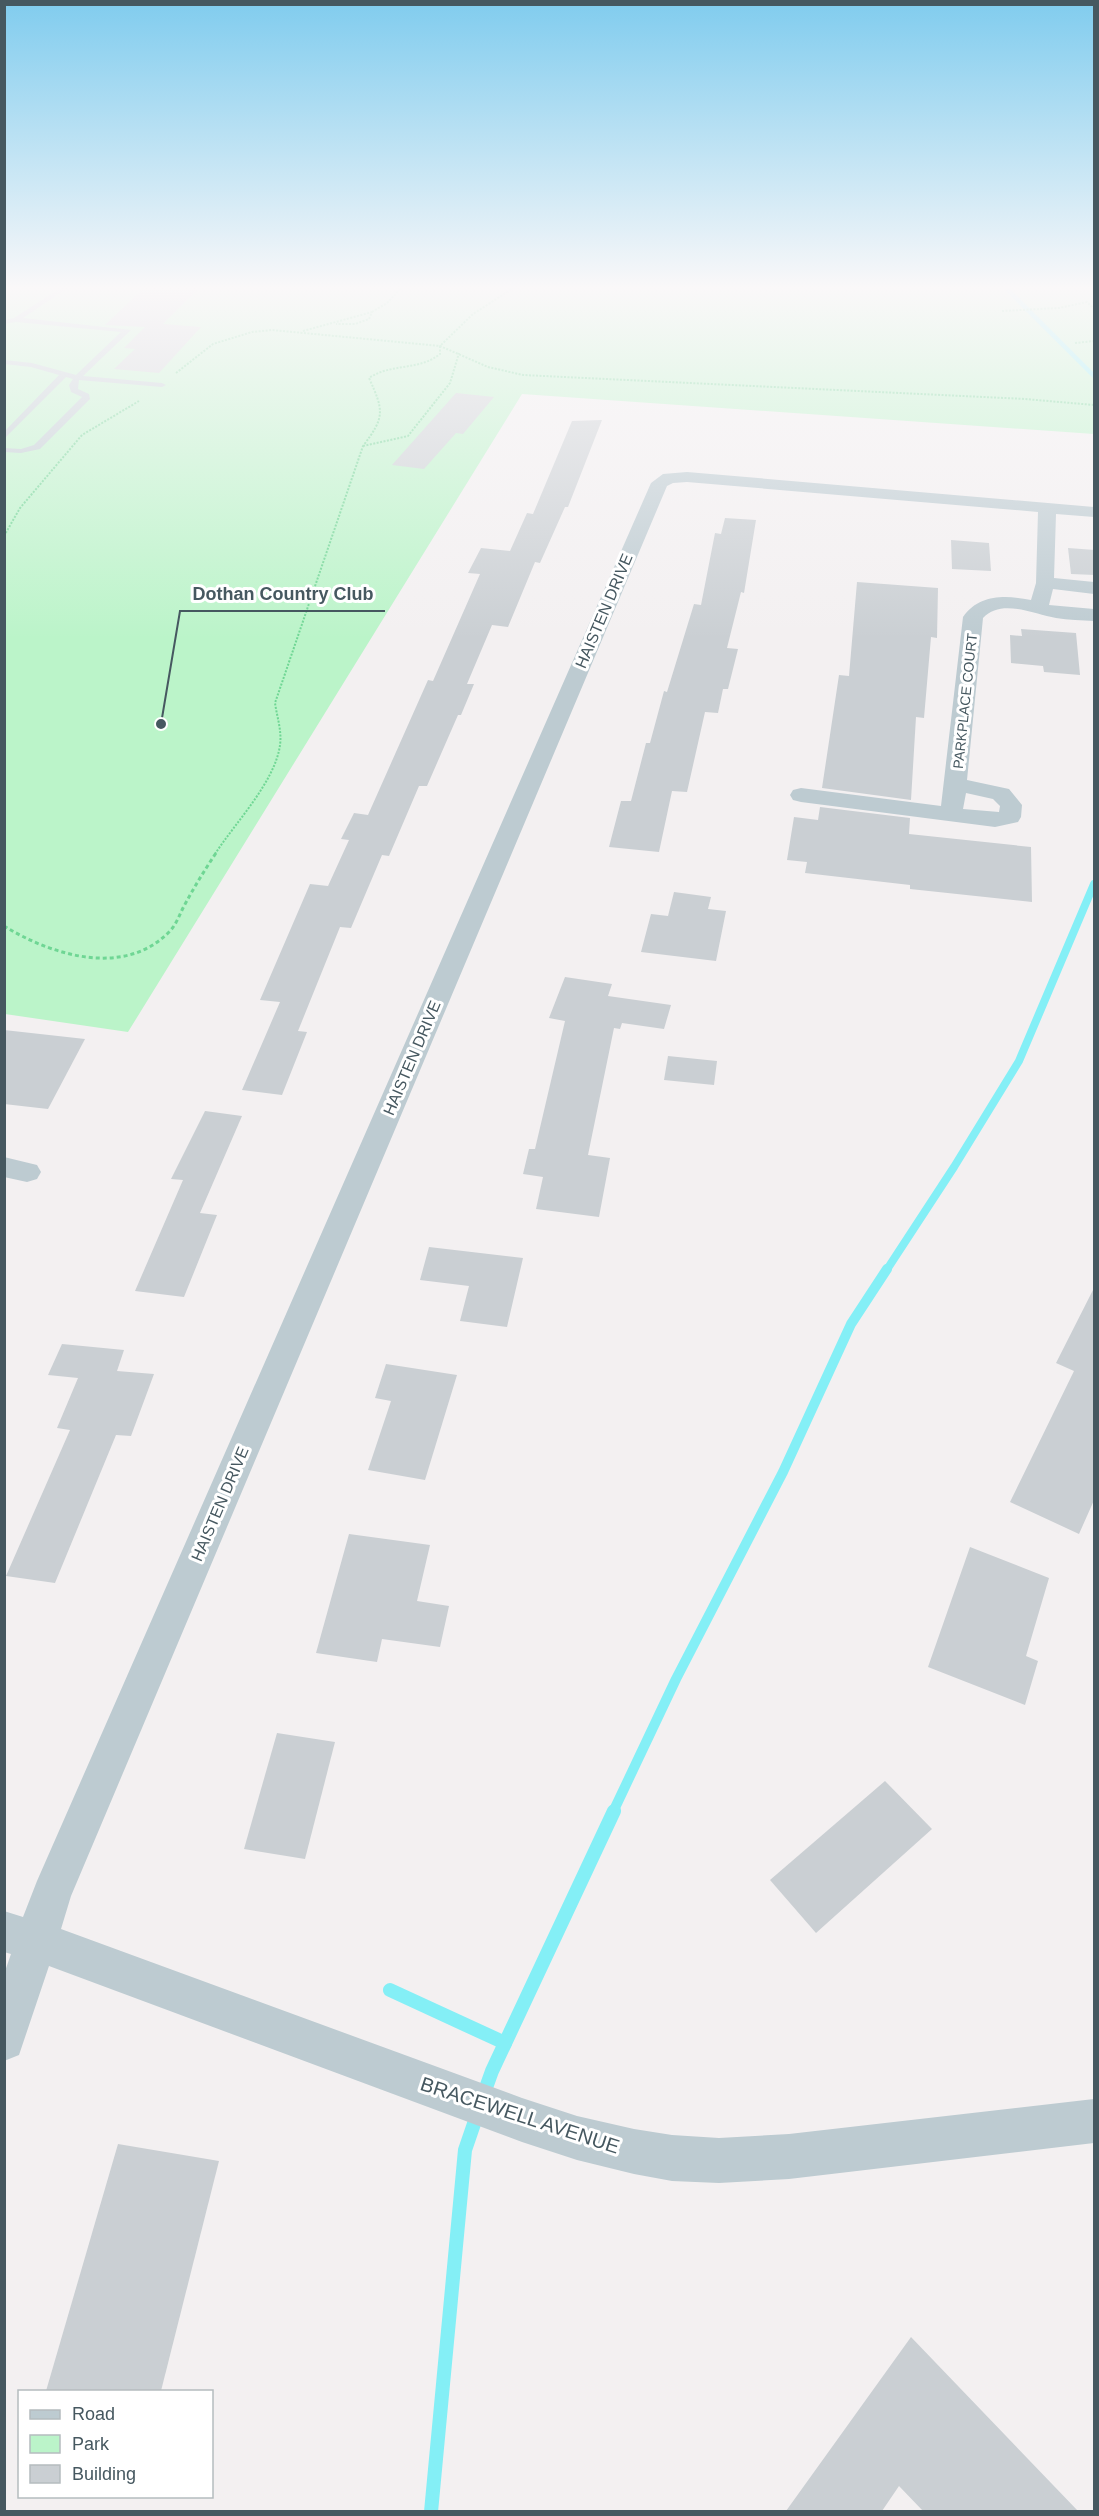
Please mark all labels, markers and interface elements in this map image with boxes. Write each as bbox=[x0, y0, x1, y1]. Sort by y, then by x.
street label: HAISTEN DRIVE bbox=[572, 551, 636, 671]
callout: Dothan Country Club bbox=[180, 575, 385, 611]
text: Dothan Country Club bbox=[193, 584, 373, 604]
street label: PARKPLACE COURT bbox=[950, 632, 980, 770]
street label: HAISTEN DRIVE bbox=[380, 998, 444, 1118]
street label: HAISTEN DRIVE bbox=[188, 1444, 252, 1564]
street label: BRACEWELL AVENUE bbox=[418, 2072, 622, 2158]
legend bbox=[18, 2390, 213, 2498]
text: Road bbox=[72, 2404, 115, 2424]
text: Park bbox=[72, 2434, 110, 2454]
text: Building bbox=[72, 2464, 136, 2484]

